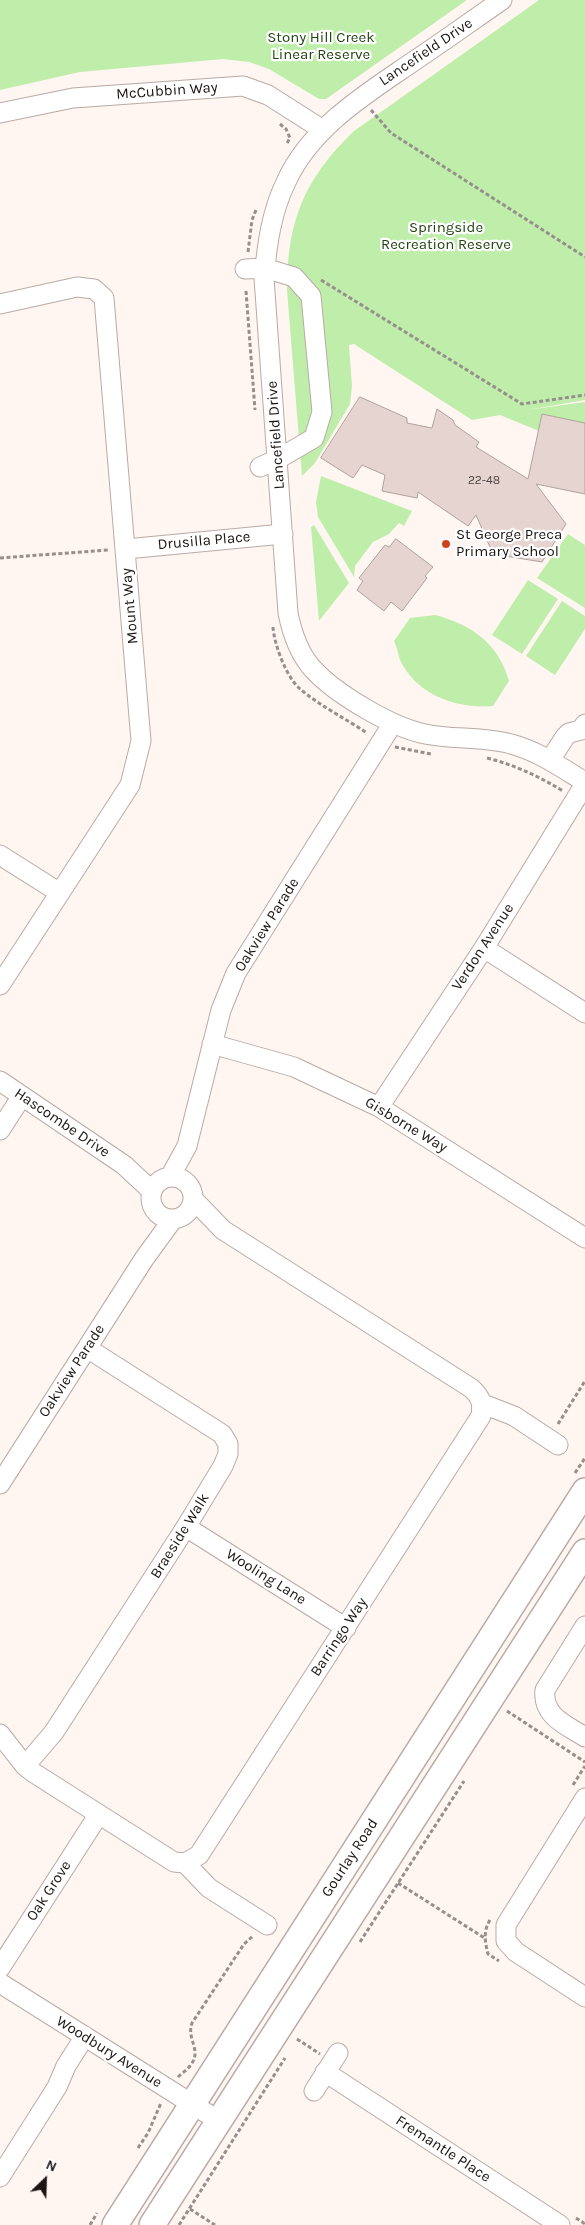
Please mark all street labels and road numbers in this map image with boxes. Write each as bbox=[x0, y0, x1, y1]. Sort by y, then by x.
street label: Lancefield Drive bbox=[376, 14, 476, 90]
street label: McCubbin Way bbox=[116, 78, 218, 104]
street label: Lancefield Drive bbox=[263, 380, 289, 490]
street label: Drusilla Place bbox=[157, 528, 251, 554]
street label: Mount Way bbox=[118, 567, 142, 645]
street label: Oakview Parade bbox=[231, 875, 303, 975]
street label: Verdon Avenue bbox=[448, 900, 518, 994]
street label: Hascombe Drive bbox=[11, 1084, 113, 1162]
street label: Gisborne Way bbox=[362, 1093, 450, 1157]
street label: Oakview Parade bbox=[35, 1321, 109, 1421]
street label: Braeside Walk bbox=[147, 1490, 213, 1582]
street label: Wooling Lane bbox=[223, 1545, 309, 1609]
street label: Barringo Way bbox=[307, 1594, 371, 1680]
street label: Gourlay Road bbox=[318, 1815, 382, 1901]
street label: Oak Grove bbox=[23, 1857, 75, 1925]
street label: Woodbury Avenue bbox=[53, 2012, 165, 2092]
street label: Fremantle Place bbox=[392, 2112, 494, 2186]

